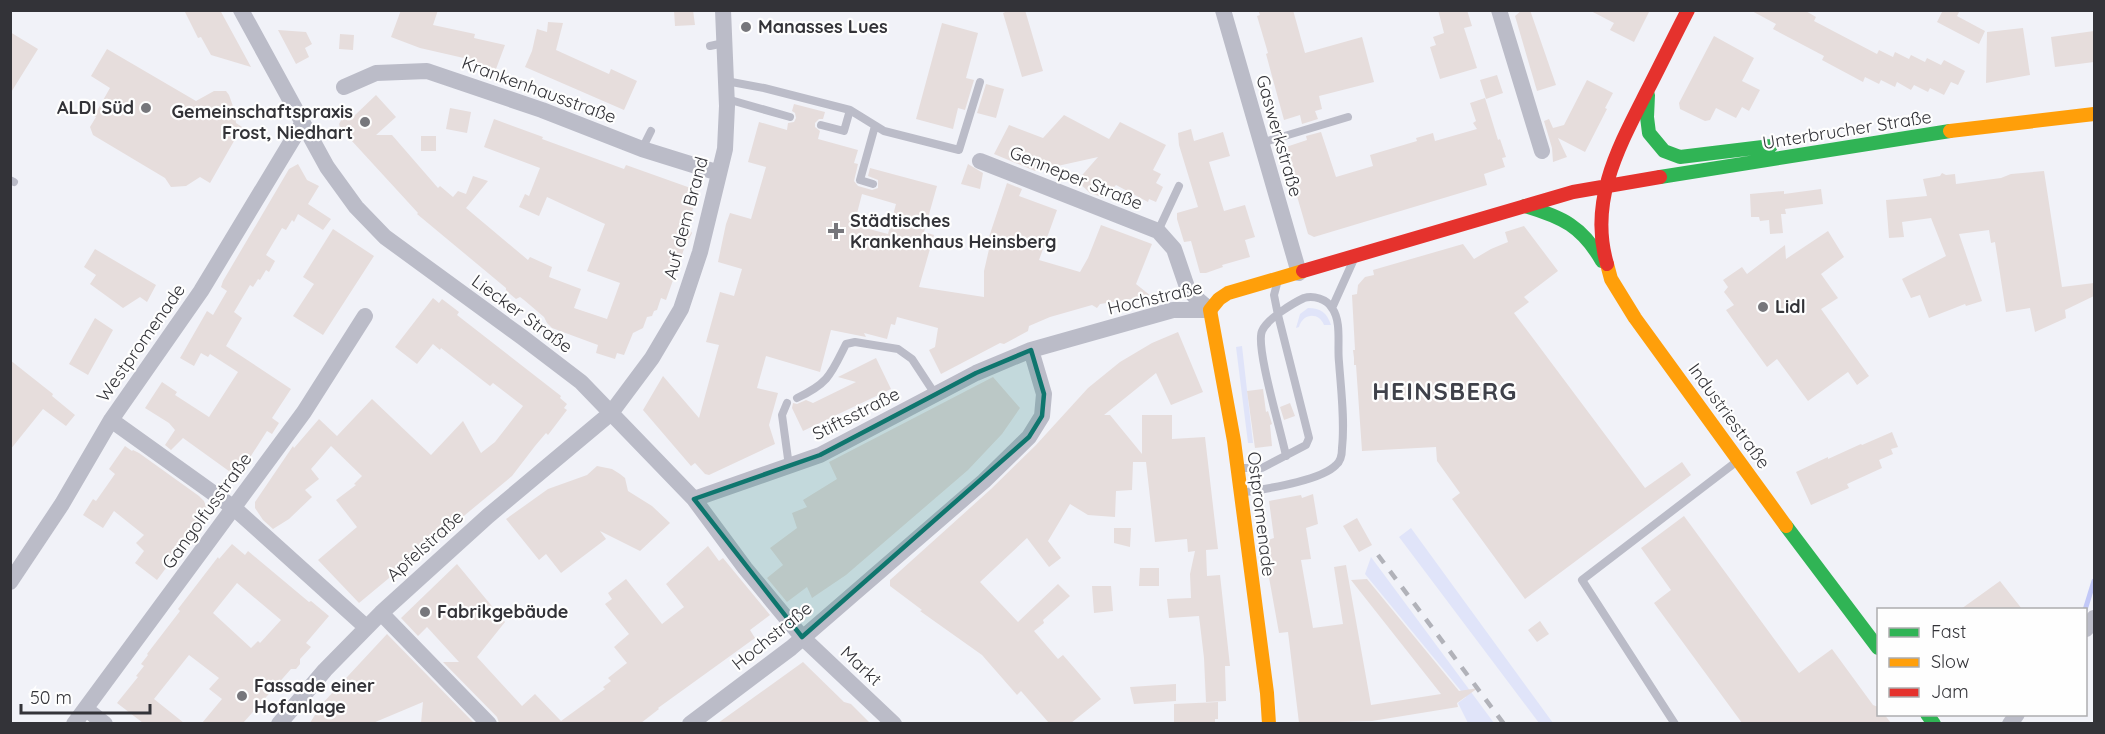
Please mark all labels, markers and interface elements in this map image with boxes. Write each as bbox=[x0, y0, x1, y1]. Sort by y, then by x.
place label: Manasses Lues bbox=[758, 15, 888, 38]
marker: Manasses Lues bbox=[739, 20, 753, 34]
street label: Krankenhausstraße bbox=[459, 51, 620, 128]
street label: Gaswerkstraße bbox=[1251, 72, 1308, 199]
place label: ALDI Süd bbox=[57, 96, 134, 119]
place label: Gemeinschaftspraxis Frost, Niedhart bbox=[172, 100, 353, 144]
marker: ALDI Süd bbox=[139, 101, 153, 115]
street label: Unterbrucher Straße bbox=[1761, 105, 1933, 154]
marker: Gemeinschaftspraxis Frost, Niedhart bbox=[358, 115, 372, 129]
street label: Genneper Straße bbox=[1006, 140, 1146, 215]
street label: Auf dem Brand bbox=[658, 154, 713, 282]
place label: Städtisches Krankenhaus Heinsberg bbox=[850, 209, 1057, 253]
marker: Städtisches Krankenhaus Heinsberg bbox=[827, 222, 845, 240]
street label: Liecker Straße bbox=[467, 269, 577, 358]
street label: Hochstraße bbox=[1105, 275, 1205, 320]
street label: Westpromenade bbox=[91, 279, 190, 406]
place label: Lidl bbox=[1775, 295, 1806, 318]
marker: Lidl bbox=[1756, 300, 1770, 314]
street label: Industriestraße bbox=[1683, 358, 1775, 473]
district label: HEINSBERG bbox=[1372, 376, 1518, 406]
street label: Stiftsstraße bbox=[808, 382, 903, 445]
street label: Gangolfusstraße bbox=[157, 448, 257, 573]
street label: Ostpromenade bbox=[1242, 450, 1281, 578]
street label: Apfelstraße bbox=[381, 505, 468, 586]
street label: Hochstraße bbox=[727, 596, 816, 675]
place label: Fabrikgebäude bbox=[437, 600, 568, 623]
marker: Fabrikgebäude bbox=[418, 605, 432, 619]
legend bbox=[1877, 608, 2087, 716]
text: Fast bbox=[1931, 620, 1966, 643]
street label: Markt bbox=[836, 641, 887, 691]
text: Slow bbox=[1931, 650, 1969, 673]
place label: Fassade einer Hofanlage bbox=[254, 674, 375, 718]
scale bar bbox=[21, 677, 150, 715]
text: Jam bbox=[1931, 680, 1969, 703]
text: 50 m bbox=[30, 686, 72, 709]
marker: Fassade einer Hofanlage bbox=[235, 689, 249, 703]

